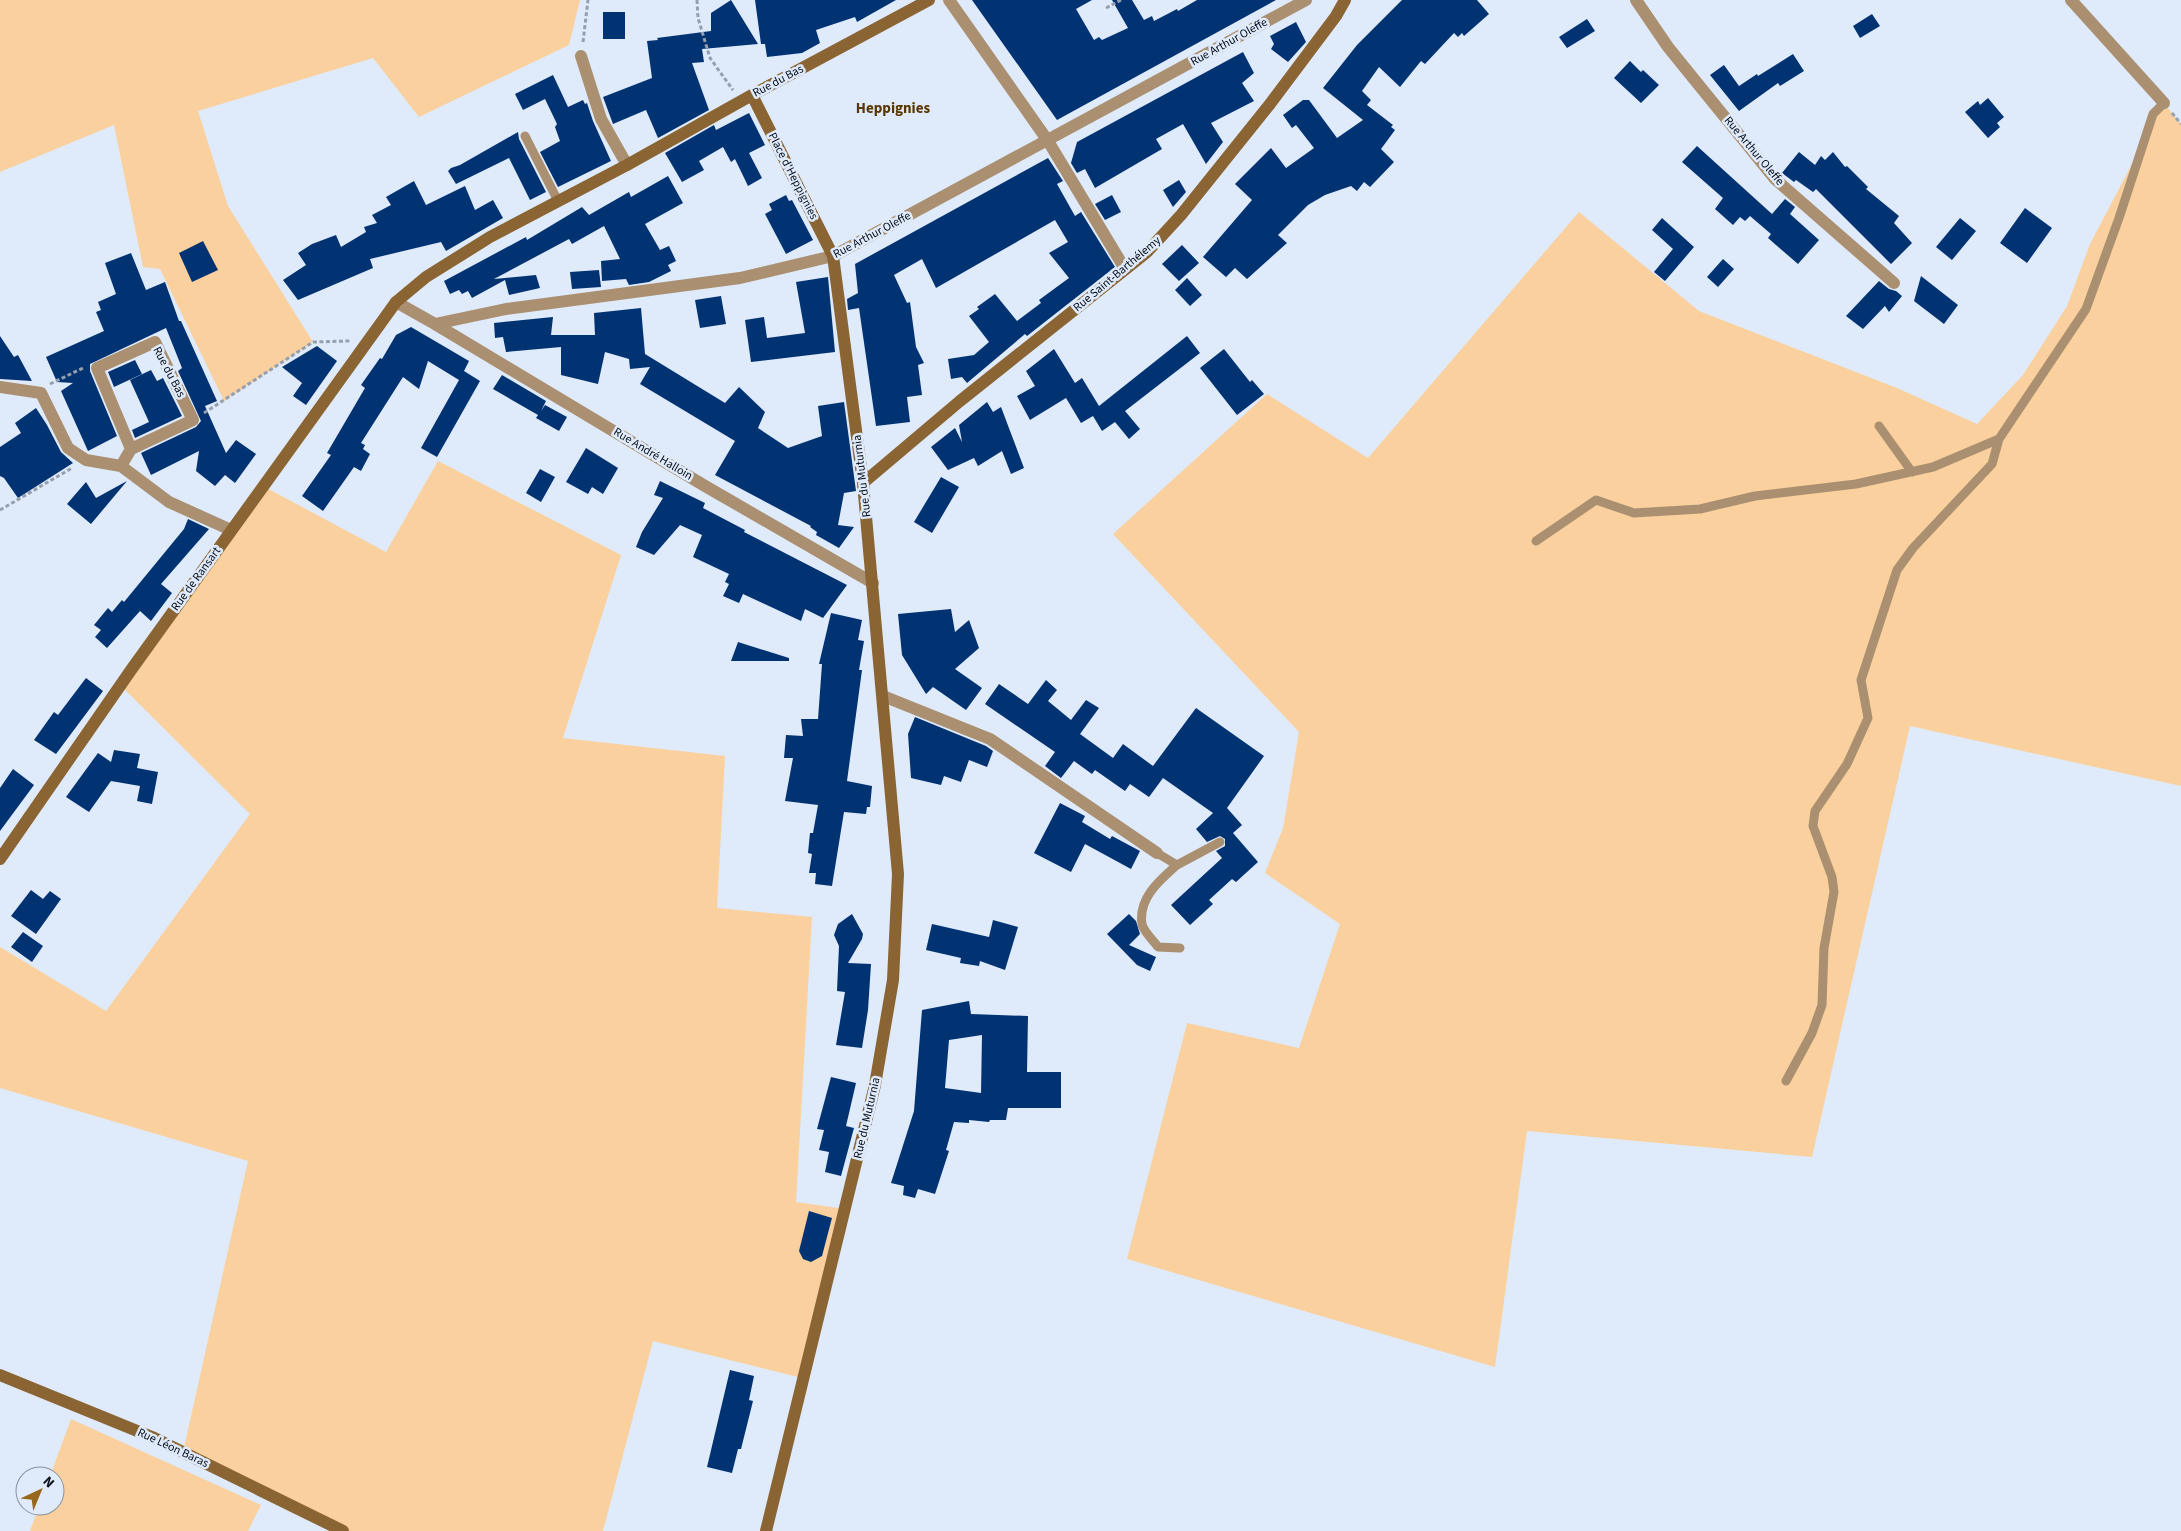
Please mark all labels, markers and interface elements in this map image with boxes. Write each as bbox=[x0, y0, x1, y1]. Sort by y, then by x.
street label: Rue Arthur Oleffe bbox=[1187, 14, 1271, 70]
street label: Rue du Bas bbox=[750, 60, 806, 102]
district label: Heppignies bbox=[856, 98, 931, 119]
street label: Rue Arthur Oleffe bbox=[1720, 113, 1788, 189]
street label: Place d'Heppignies bbox=[764, 129, 822, 223]
street label: Rue Arthur Oleffe bbox=[830, 207, 914, 263]
street label: Rue Saint-Barthélemy bbox=[1070, 232, 1165, 316]
street label: Rue du Bas bbox=[148, 344, 190, 400]
street label: Rue André Halloin bbox=[610, 424, 696, 484]
street label: Rue du Muturnia bbox=[849, 434, 875, 518]
street label: Rue de Ransart bbox=[167, 543, 225, 615]
street label: Rue du Muturnia bbox=[849, 1076, 885, 1160]
street label: Rue Léon Baras bbox=[135, 1424, 211, 1472]
north arrow bbox=[15, 1466, 65, 1516]
text: N bbox=[38, 1472, 59, 1493]

